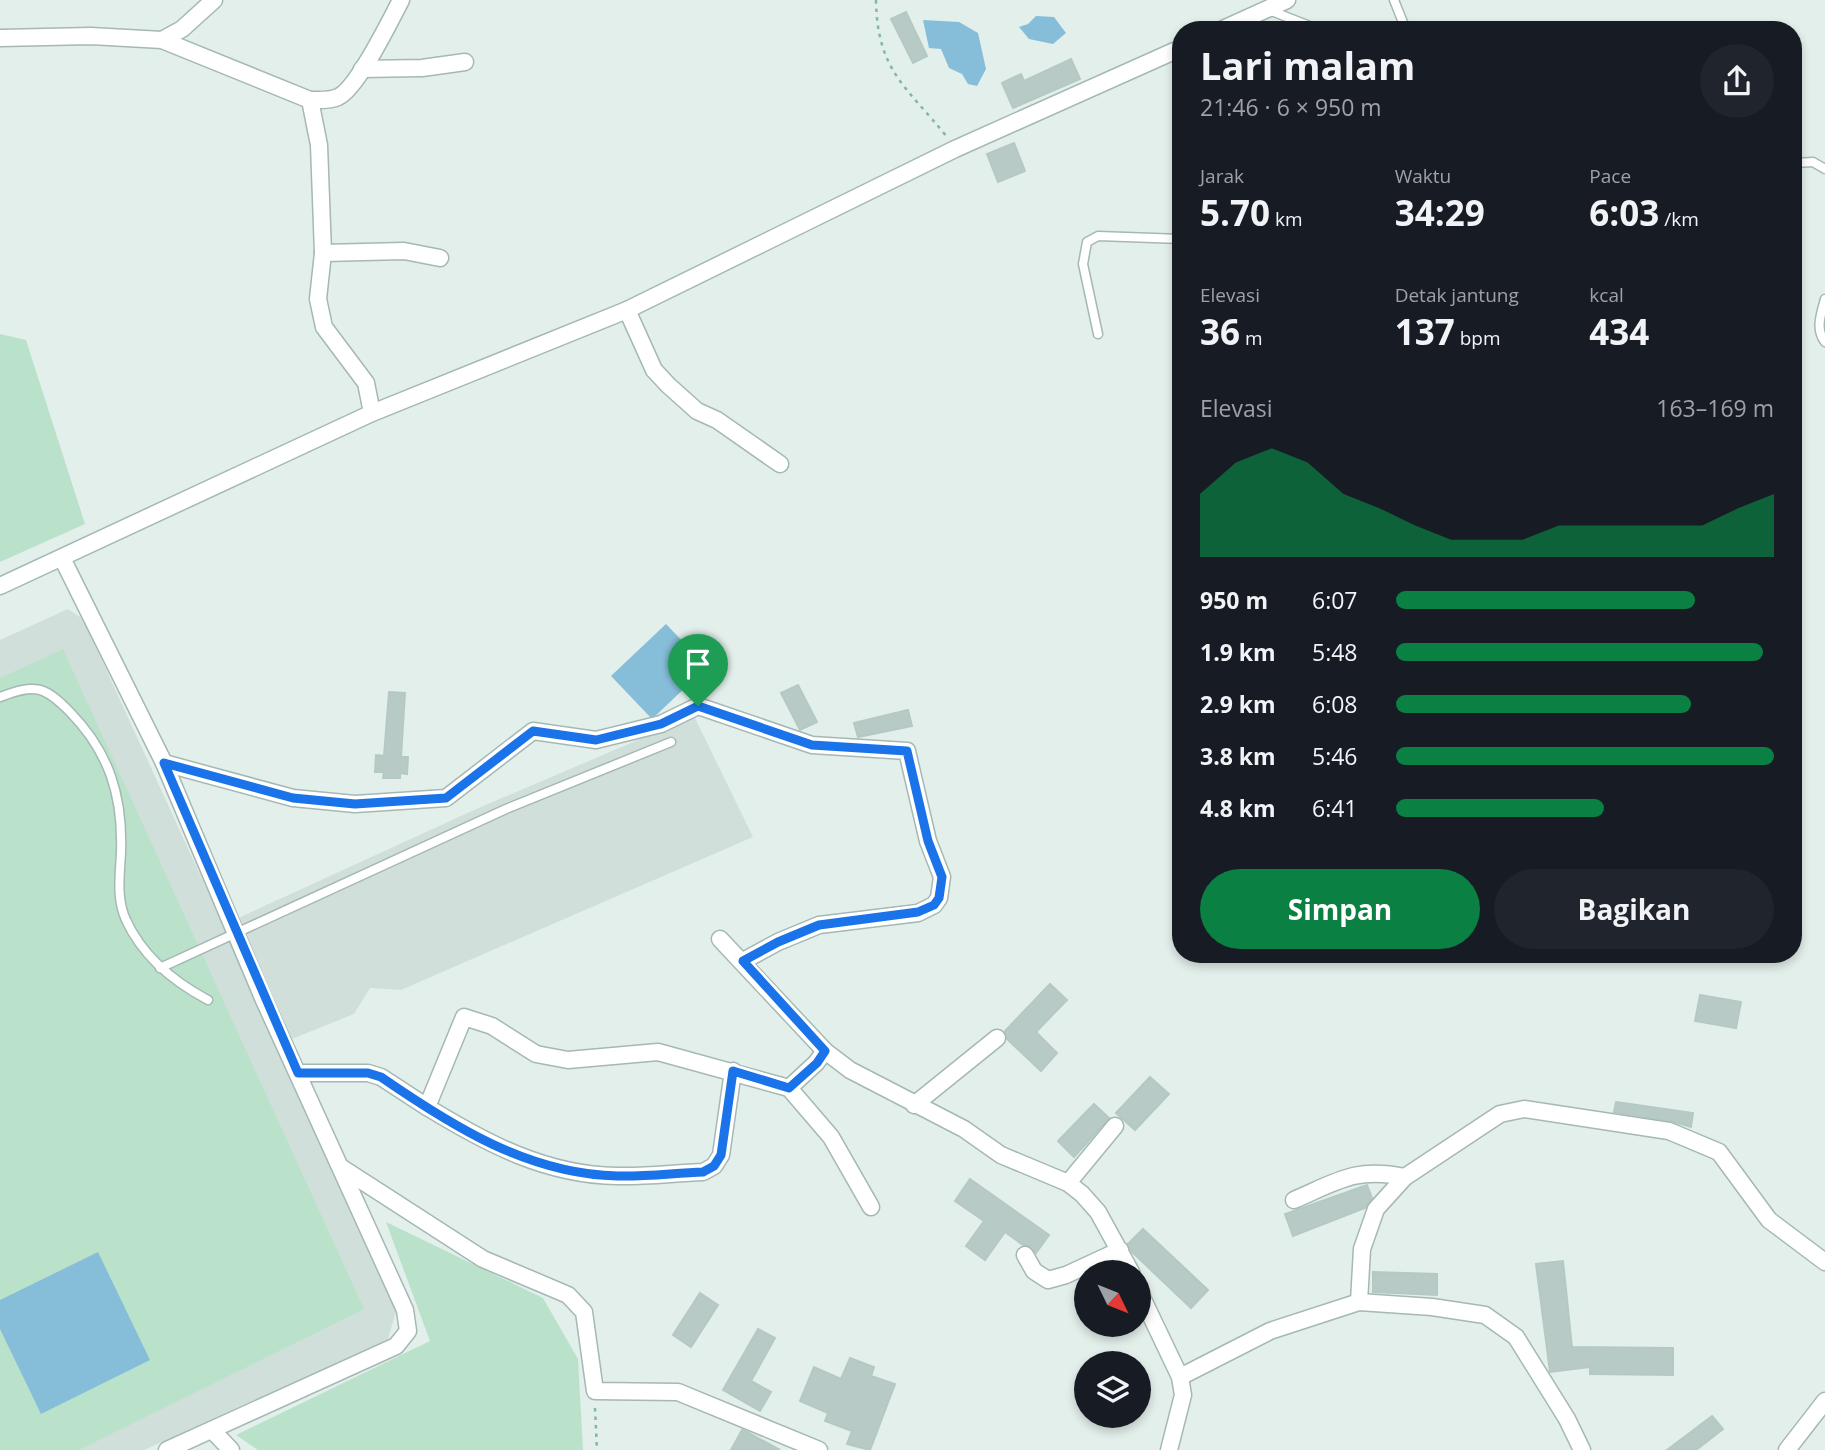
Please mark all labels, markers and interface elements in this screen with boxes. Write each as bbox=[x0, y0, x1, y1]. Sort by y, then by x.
text: Lari malam bbox=[1200, 39, 1415, 91]
button: share bbox=[1700, 44, 1774, 118]
text: 21:46 · 6 × 950 m bbox=[1200, 91, 1382, 123]
text: Jarak bbox=[1200, 163, 1244, 189]
text: Waktu bbox=[1395, 163, 1451, 189]
text: Pace bbox=[1589, 163, 1631, 189]
text: 5.70 bbox=[1200, 189, 1270, 236]
text: 34:29 bbox=[1395, 189, 1485, 236]
text: 6:03 bbox=[1589, 189, 1659, 236]
text: km bbox=[1270, 206, 1303, 232]
text: /km bbox=[1659, 206, 1699, 232]
text: Elevasi bbox=[1200, 282, 1260, 308]
text: Detak jantung bbox=[1395, 282, 1519, 308]
text: kcal bbox=[1589, 282, 1624, 308]
text: 36 bbox=[1200, 308, 1240, 355]
text: 137 bbox=[1395, 308, 1455, 355]
text: 434 bbox=[1589, 308, 1649, 355]
text: m bbox=[1240, 325, 1263, 351]
text: bpm bbox=[1455, 325, 1500, 351]
text: Elevasi bbox=[1200, 392, 1273, 424]
text: 163–169 m bbox=[1656, 392, 1774, 424]
text: 950 m bbox=[1200, 584, 1268, 616]
text: 6:07 bbox=[1312, 584, 1358, 616]
pin bbox=[668, 634, 728, 706]
text: 1.9 km bbox=[1200, 636, 1276, 668]
text: 5:48 bbox=[1312, 636, 1358, 668]
icon: arrive bbox=[679, 645, 717, 683]
text: 2.9 km bbox=[1200, 688, 1276, 720]
text: 6:08 bbox=[1312, 688, 1358, 720]
text: 3.8 km bbox=[1200, 740, 1276, 772]
text: 5:46 bbox=[1312, 740, 1358, 772]
text: 4.8 km bbox=[1200, 792, 1276, 824]
text: 6:41 bbox=[1312, 792, 1358, 824]
button: Simpan bbox=[1200, 869, 1480, 949]
button: Bagikan bbox=[1494, 869, 1774, 949]
north arrow bbox=[1074, 1260, 1152, 1337]
map controls bbox=[1074, 1260, 1151, 1428]
button: layers bbox=[1074, 1351, 1151, 1428]

